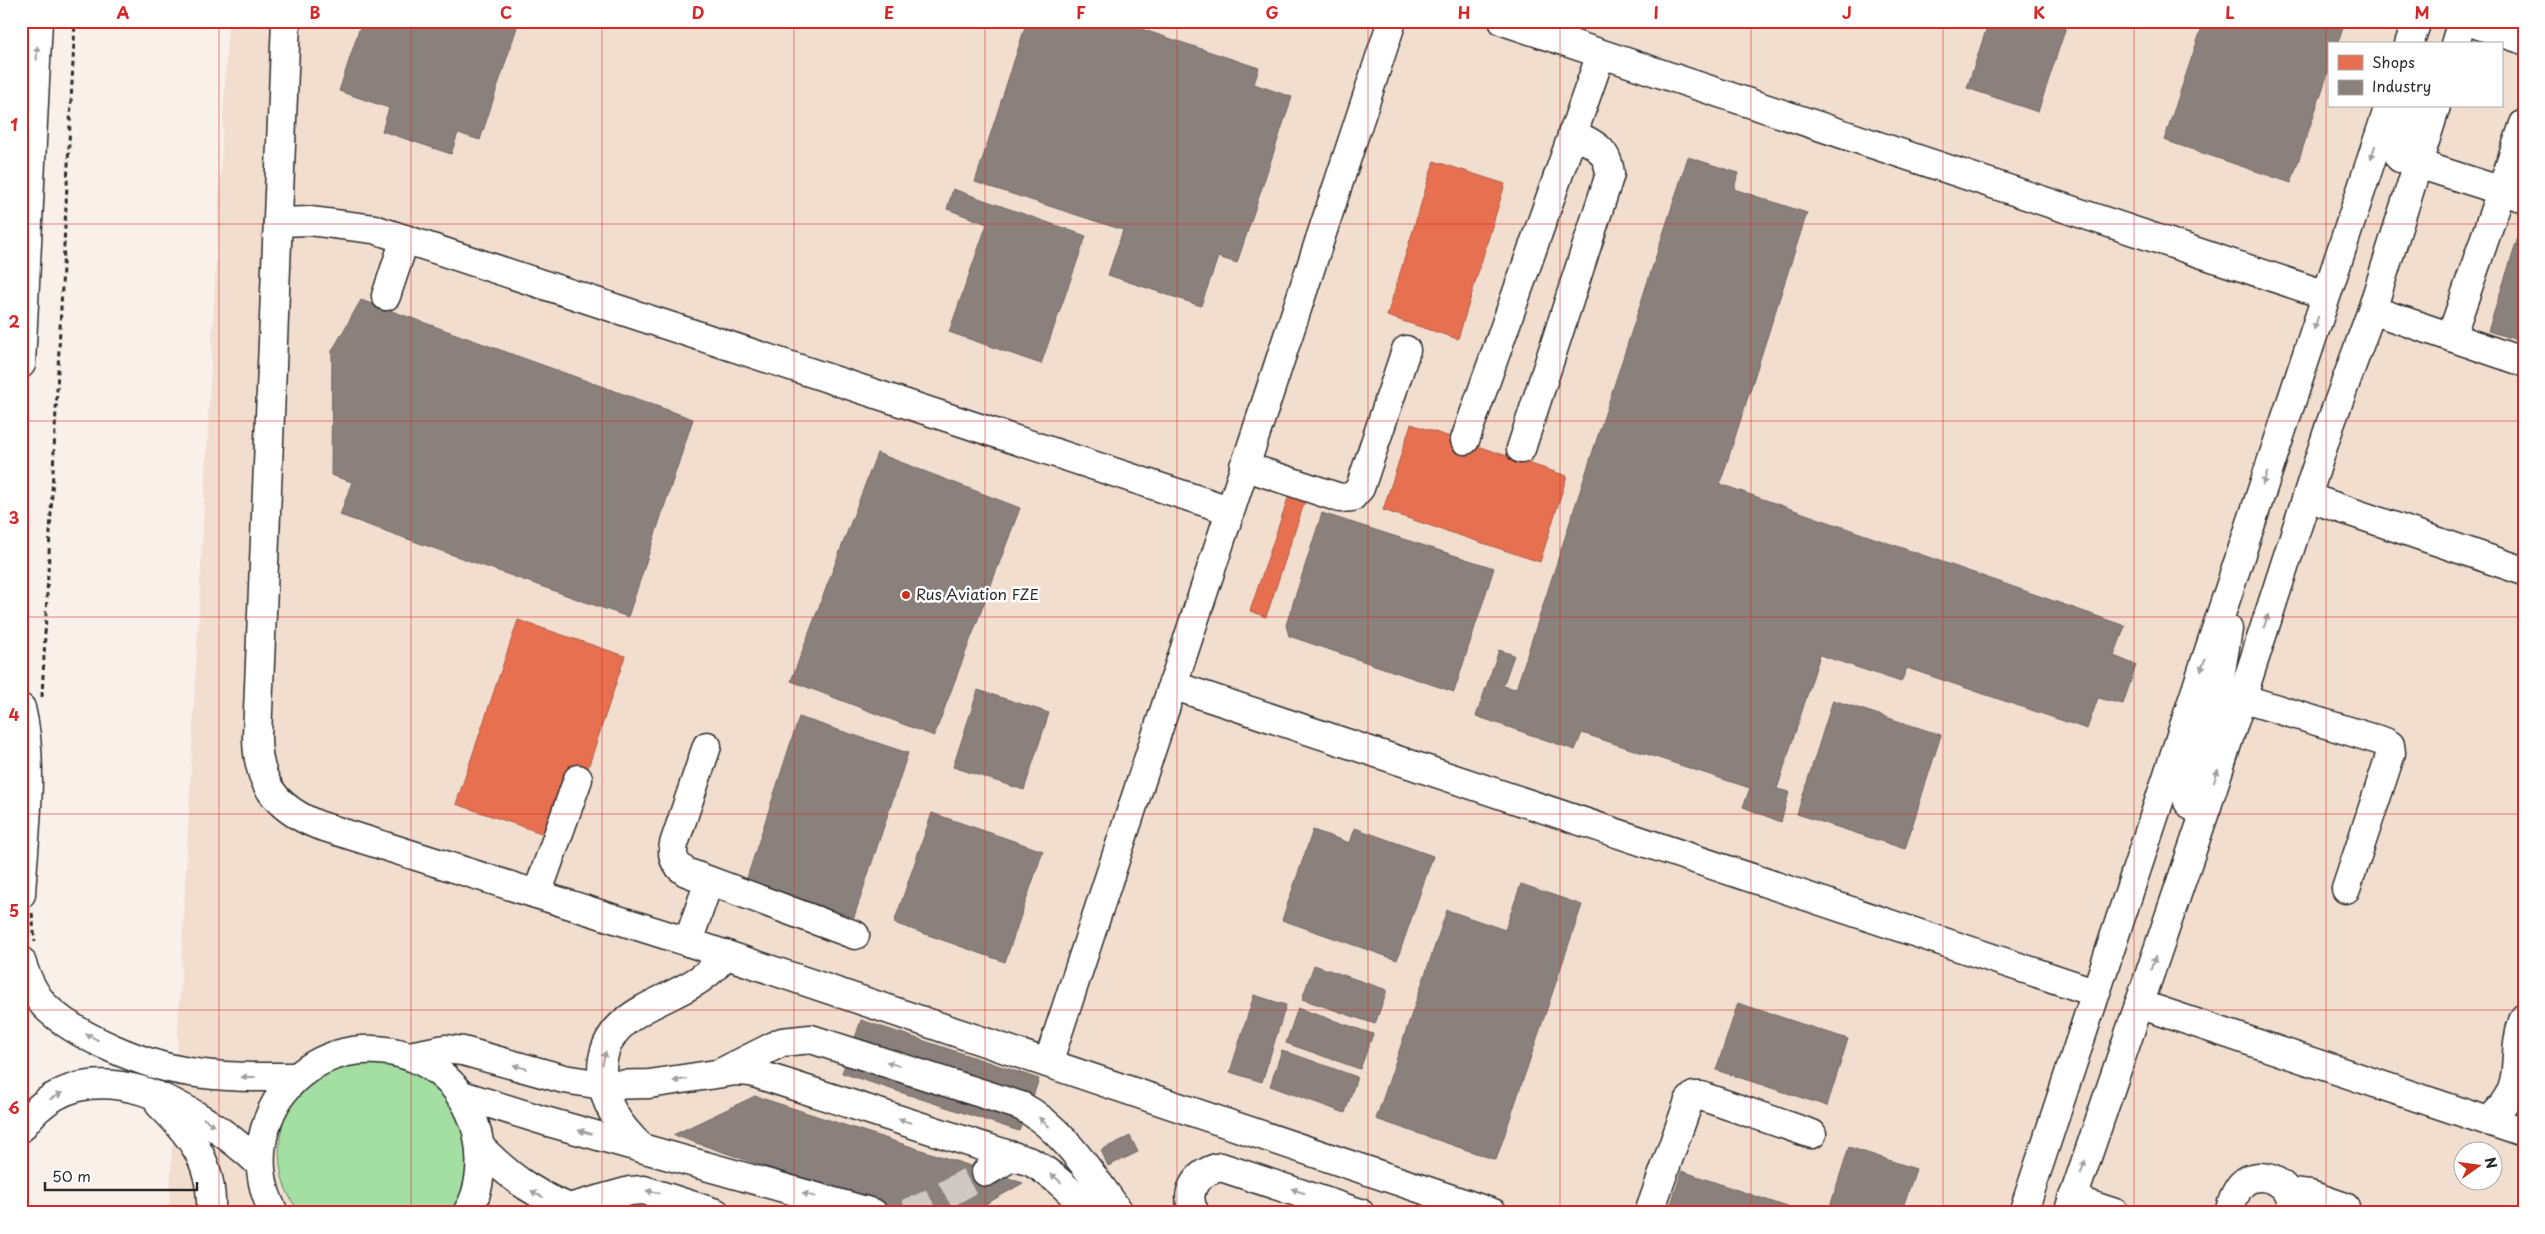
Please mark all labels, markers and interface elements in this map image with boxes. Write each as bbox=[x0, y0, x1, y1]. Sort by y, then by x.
text: A bbox=[117, 0, 130, 24]
text: B bbox=[310, 0, 321, 24]
text: C bbox=[500, 0, 512, 24]
text: D bbox=[692, 0, 704, 24]
text: E bbox=[884, 0, 894, 24]
text: F bbox=[1076, 0, 1086, 24]
text: G bbox=[1265, 0, 1279, 24]
text: H bbox=[1458, 0, 1470, 24]
text: I bbox=[1653, 0, 1659, 24]
text: J bbox=[1842, 0, 1852, 24]
text: K bbox=[2033, 0, 2045, 24]
text: L bbox=[2225, 0, 2235, 24]
text: M bbox=[2414, 0, 2430, 24]
legend bbox=[2328, 42, 2502, 108]
one-way arrow bbox=[33, 45, 41, 61]
text: Shops bbox=[2372, 50, 2415, 73]
text: Industry bbox=[2372, 74, 2431, 97]
text: 1 bbox=[10, 112, 18, 136]
one-way arrow bbox=[2369, 145, 2376, 160]
text: 2 bbox=[8, 309, 20, 333]
one-way arrow bbox=[2312, 316, 2320, 331]
one-way arrow bbox=[2261, 470, 2269, 485]
text: 3 bbox=[9, 505, 19, 529]
place label: Rus Aviation FZE bbox=[916, 582, 1039, 605]
marker: Rus Aviation FZE bbox=[900, 589, 912, 601]
one-way arrow bbox=[2263, 614, 2271, 629]
one-way arrow bbox=[2199, 658, 2207, 673]
text: 4 bbox=[9, 702, 20, 726]
one-way arrow bbox=[2213, 768, 2221, 783]
text: 5 bbox=[9, 898, 19, 922]
one-way arrow bbox=[2149, 955, 2157, 970]
one-way arrow bbox=[85, 1033, 99, 1041]
one-way arrow bbox=[600, 1050, 608, 1066]
one-way arrow bbox=[885, 1060, 900, 1068]
one-way arrow bbox=[513, 1063, 528, 1071]
one-way arrow bbox=[240, 1073, 256, 1081]
one-way arrow bbox=[672, 1076, 688, 1084]
one-way arrow bbox=[50, 1091, 63, 1100]
text: 6 bbox=[8, 1095, 20, 1119]
one-way arrow bbox=[1038, 1116, 1050, 1128]
one-way arrow bbox=[202, 1117, 215, 1127]
one-way arrow bbox=[897, 1117, 912, 1124]
one-way arrow bbox=[577, 1128, 592, 1136]
north arrow bbox=[2452, 1142, 2502, 1192]
text: N bbox=[2480, 1155, 2503, 1171]
scale bar bbox=[45, 1159, 198, 1191]
one-way arrow bbox=[2080, 1159, 2088, 1174]
text: 50 m bbox=[52, 1164, 91, 1187]
one-way arrow bbox=[1050, 1172, 1062, 1184]
one-way arrow bbox=[1290, 1187, 1305, 1195]
one-way arrow bbox=[646, 1188, 661, 1196]
one-way arrow bbox=[530, 1190, 544, 1198]
one-way arrow bbox=[801, 1190, 816, 1198]

